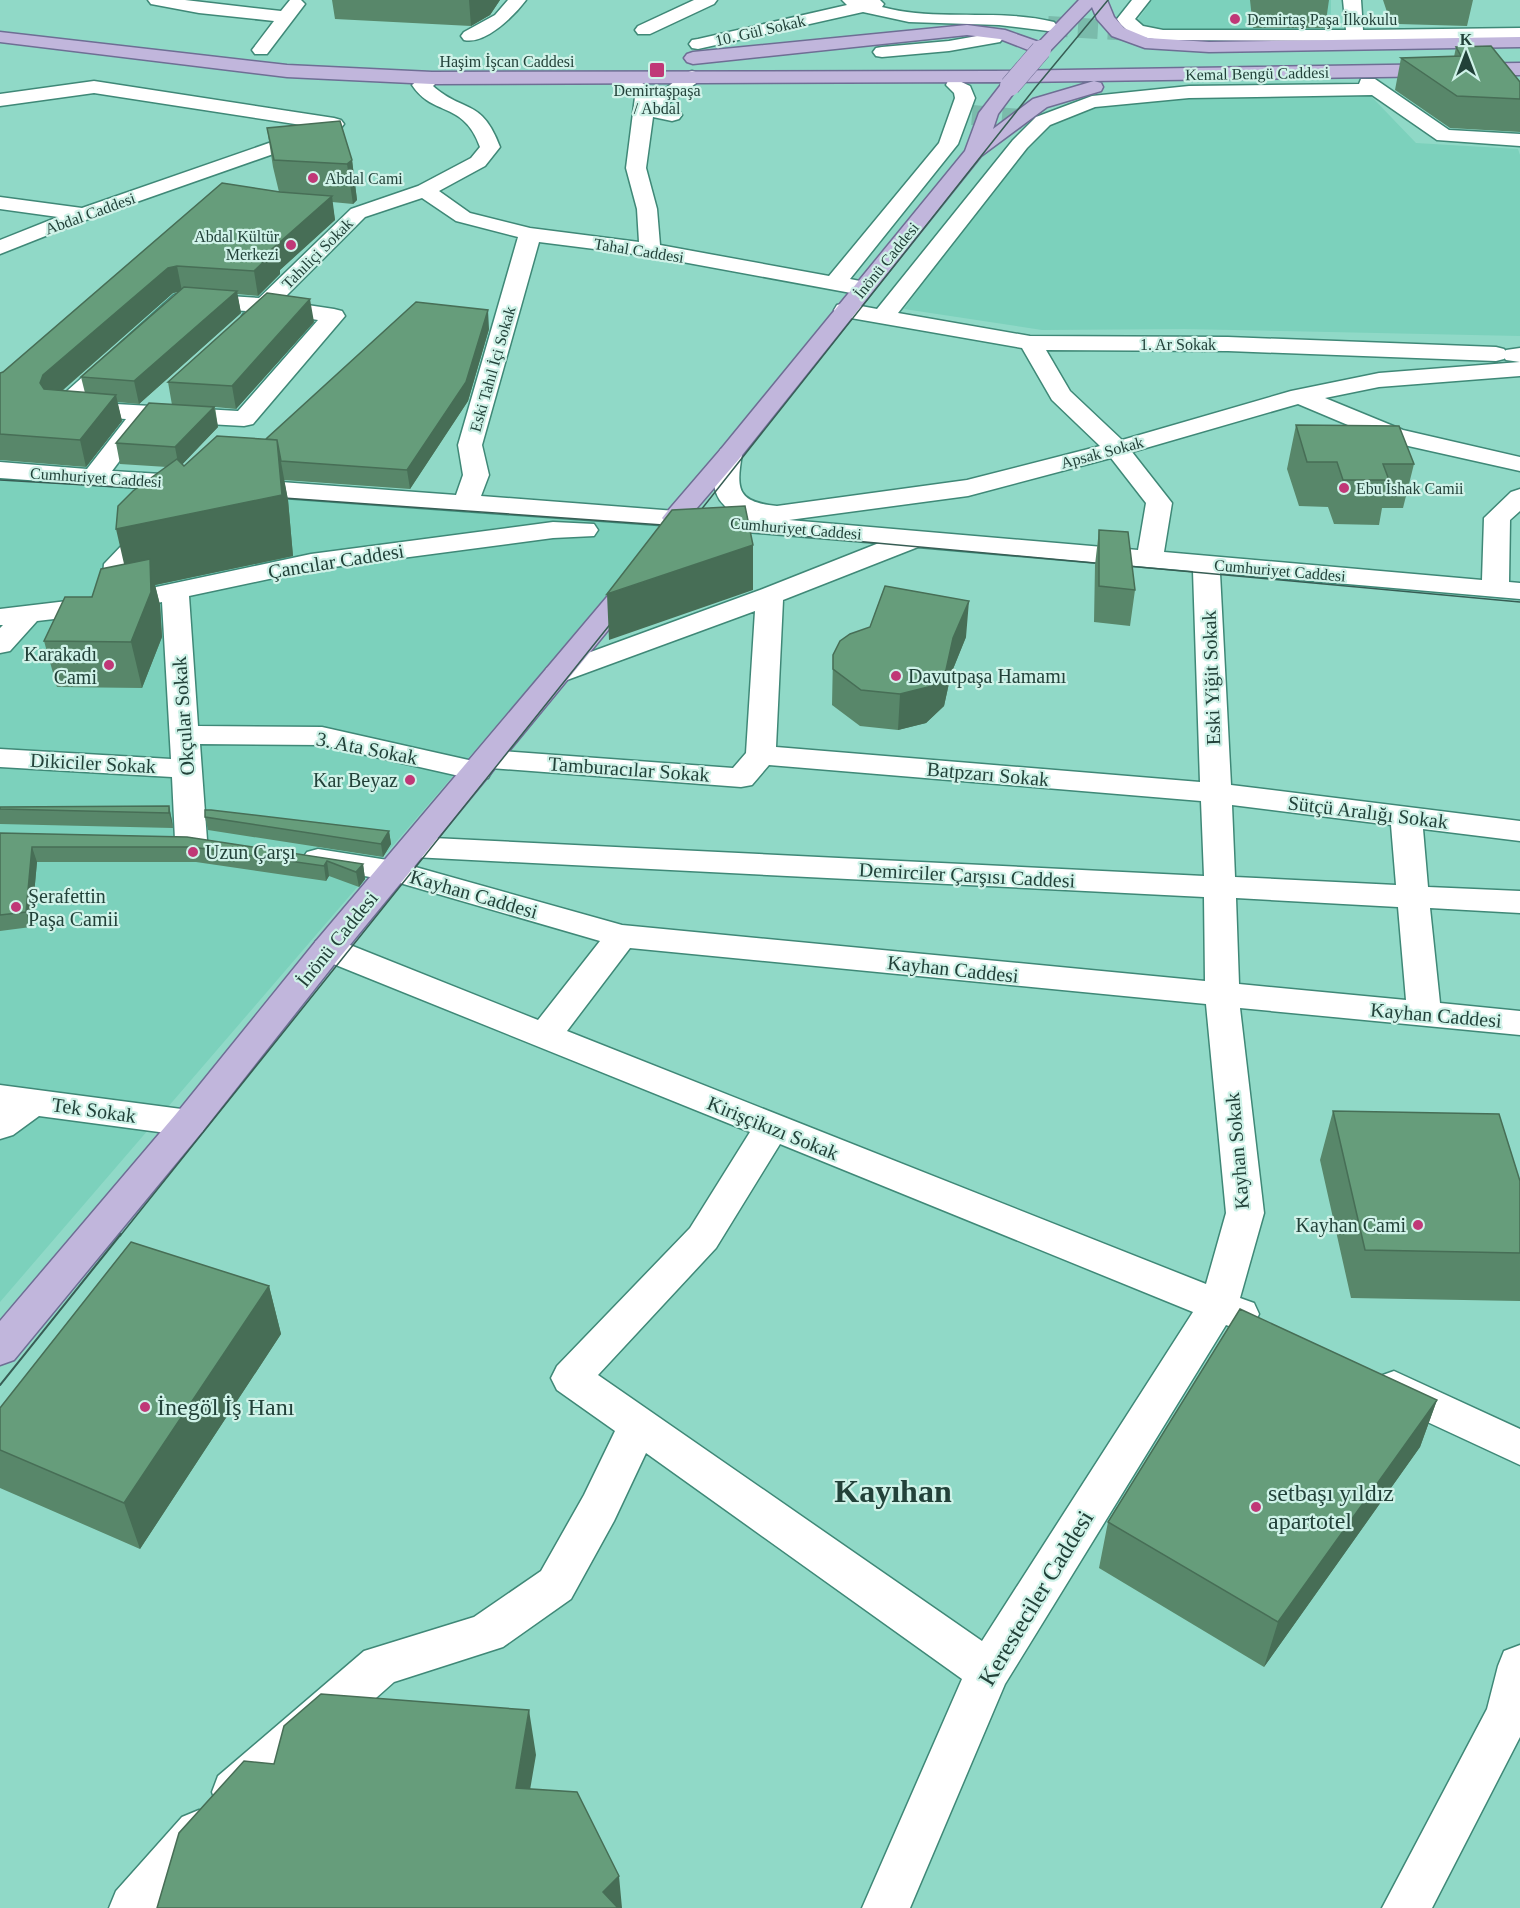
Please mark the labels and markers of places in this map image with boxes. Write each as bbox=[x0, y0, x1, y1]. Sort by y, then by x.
place label: Demirtaş Paşa İlkokulu bbox=[1247, 11, 1397, 29]
marker: Demirtaş Paşa İlkokulu bbox=[1228, 12, 1242, 26]
marker: Demirtaşpaşa / Abdal bbox=[648, 61, 666, 79]
place label: Demirtaşpaşa / Abdal bbox=[613, 82, 701, 117]
place label: Abdal Cami bbox=[325, 170, 403, 187]
marker: Abdal Cami bbox=[306, 171, 320, 185]
place label: Abdal Kültür Merkezi bbox=[194, 228, 280, 263]
marker: Abdal Kültür Merkezi bbox=[284, 238, 298, 252]
place label: Ebu İshak Camii bbox=[1356, 480, 1464, 497]
marker: Ebu İshak Camii bbox=[1337, 481, 1351, 495]
place label: Karakadı Cami bbox=[24, 643, 97, 688]
marker: Karakadı Cami bbox=[102, 658, 116, 672]
place label: Davutpaşa Hamamı bbox=[908, 665, 1067, 688]
marker: Davutpaşa Hamamı bbox=[889, 669, 903, 683]
place label: Kar Beyaz bbox=[313, 769, 398, 792]
marker: Kar Beyaz bbox=[403, 773, 417, 787]
place label: Uzun Çarşı bbox=[205, 841, 296, 864]
marker: Uzun Çarşı bbox=[186, 845, 200, 859]
place label: Şerafettin Paşa Camii bbox=[28, 885, 119, 931]
marker: Şerafettin Paşa Camii bbox=[9, 900, 23, 914]
place label: Kayhan Cami bbox=[1295, 1214, 1406, 1237]
marker: Kayhan Cami bbox=[1411, 1218, 1425, 1232]
place label: İnegöl İş Hanı bbox=[157, 1394, 295, 1420]
marker: İnegöl İş Hanı bbox=[138, 1400, 152, 1414]
place label: setbaşı yıldız apartotel bbox=[1268, 1480, 1394, 1534]
marker: setbaşı yıldız apartotel bbox=[1249, 1500, 1263, 1514]

